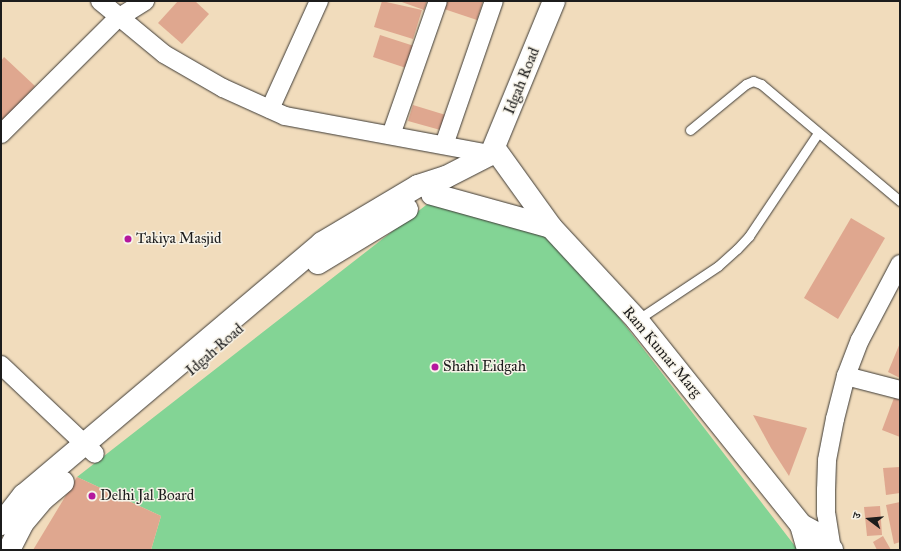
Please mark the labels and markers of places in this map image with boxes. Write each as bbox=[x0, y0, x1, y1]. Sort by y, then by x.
place label: Takiya Masjid bbox=[136, 230, 222, 248]
marker: Takiya Masjid bbox=[123, 234, 133, 244]
place label: Shahi Eidgah bbox=[443, 358, 526, 376]
marker: Shahi Eidgah bbox=[430, 362, 440, 372]
place label: Delhi Jal Board bbox=[100, 487, 194, 505]
marker: Delhi Jal Board bbox=[87, 491, 97, 501]

